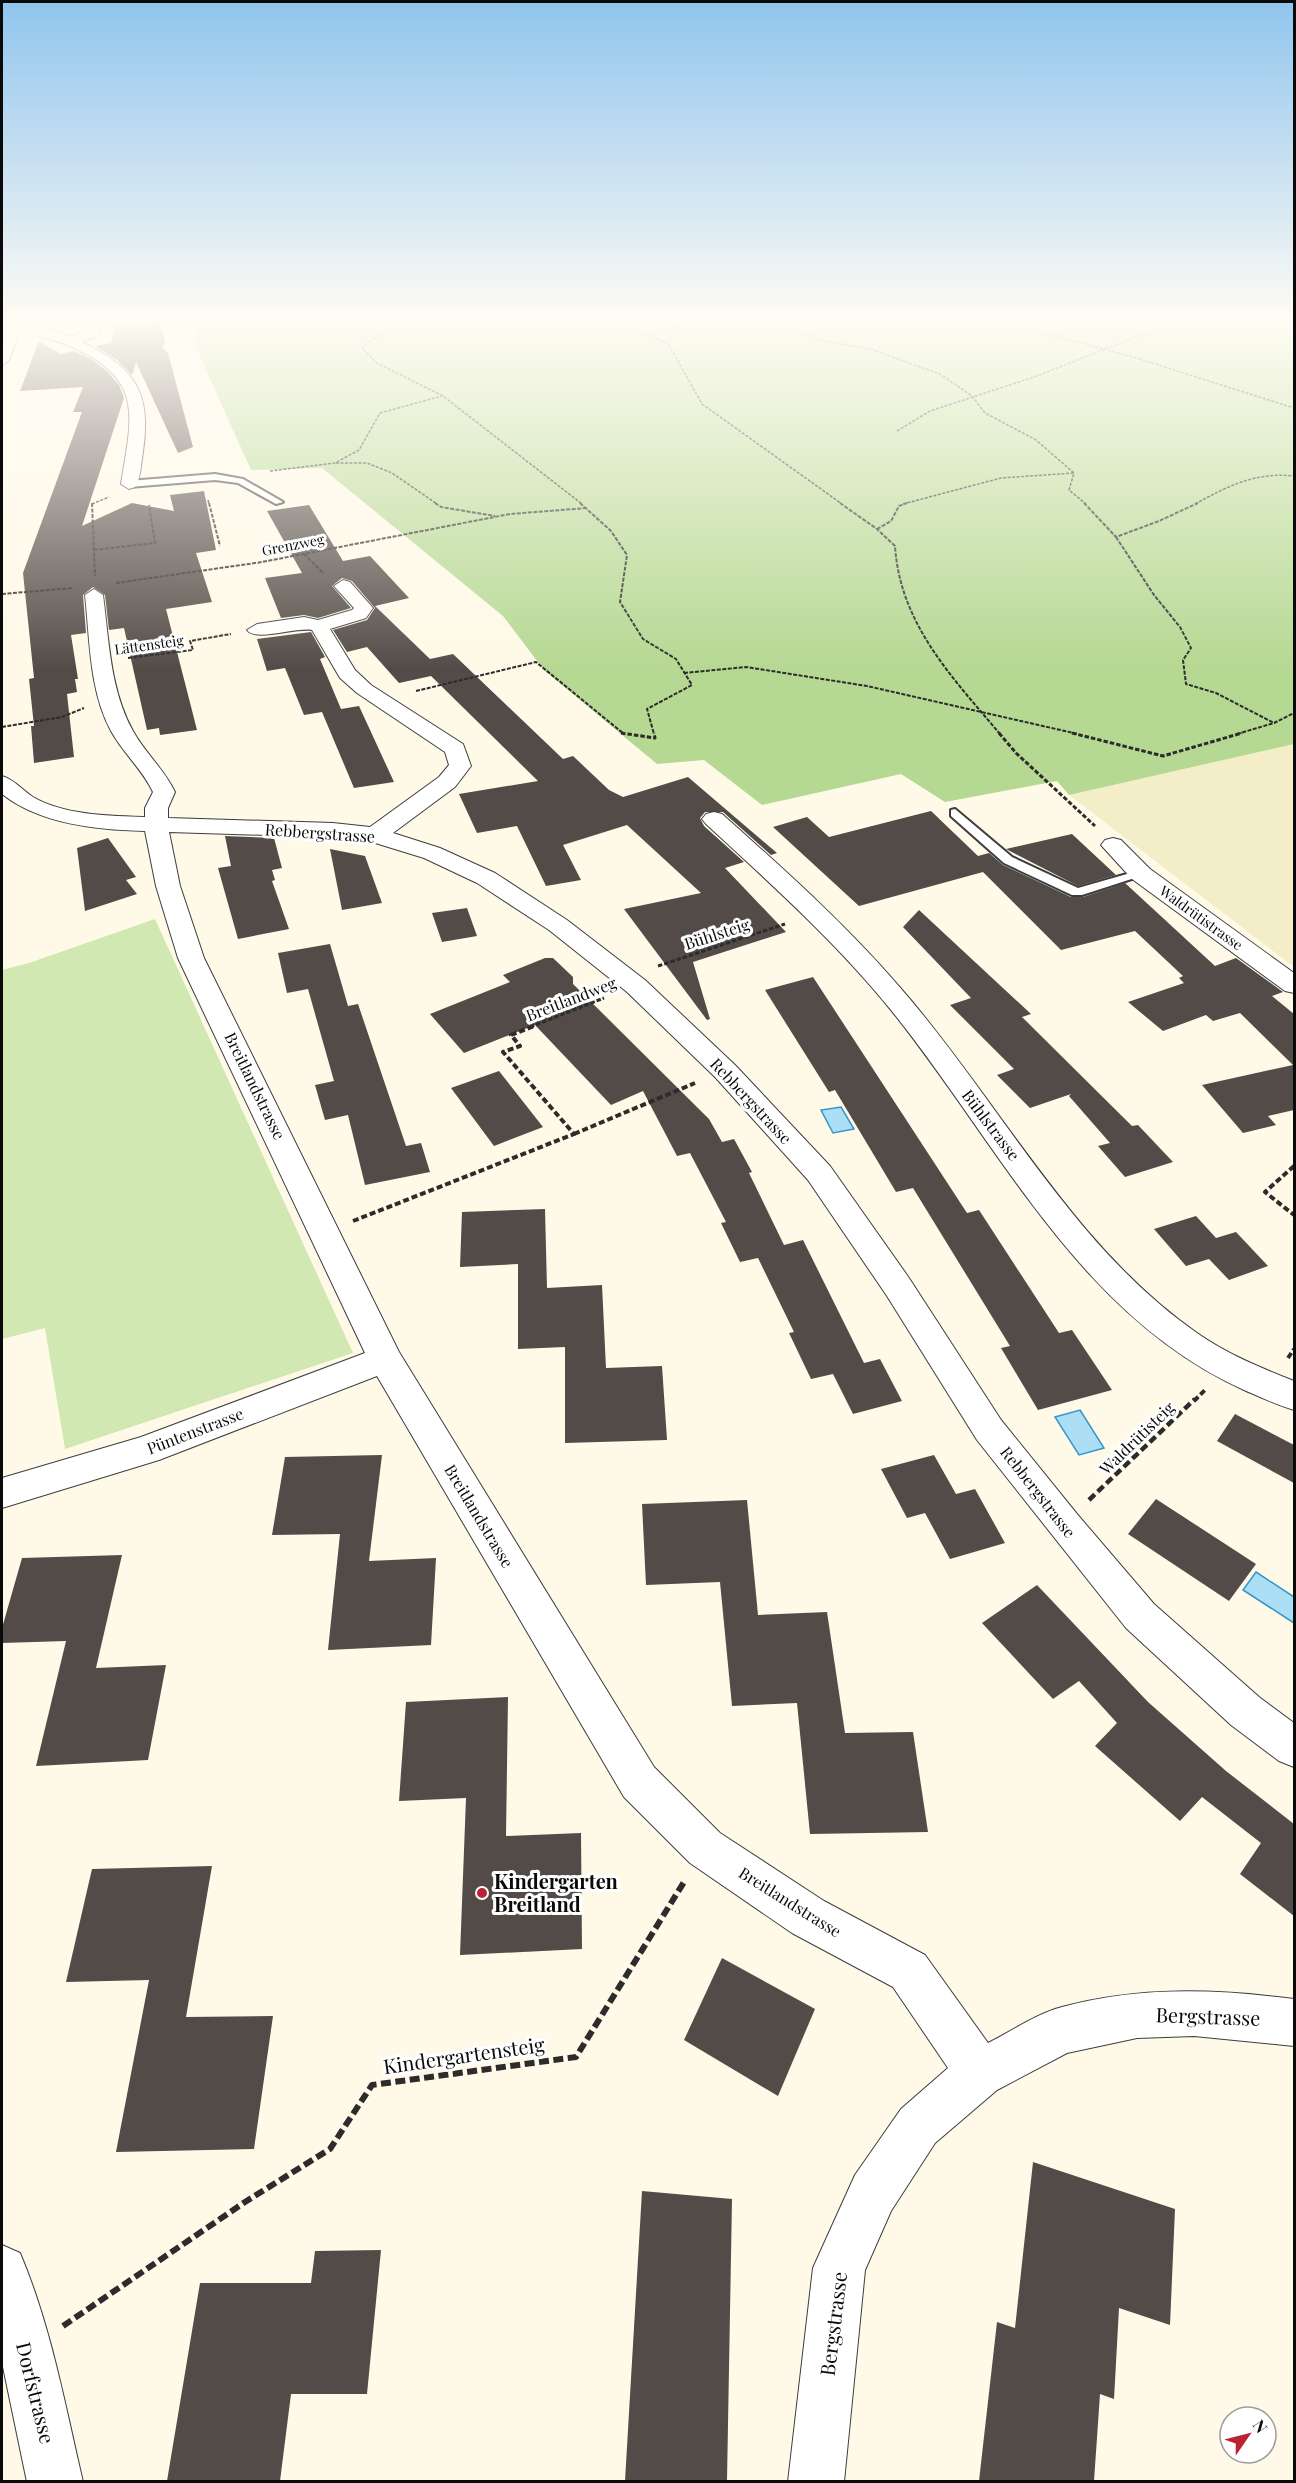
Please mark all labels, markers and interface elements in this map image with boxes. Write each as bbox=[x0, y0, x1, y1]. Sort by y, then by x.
street label: Grenzweg bbox=[260, 529, 326, 560]
street label: Lättensteig bbox=[113, 630, 185, 659]
street label: Rebbergstrasse bbox=[264, 818, 376, 847]
street label: Waldrütistrasse bbox=[1155, 880, 1247, 954]
street label: Bühlsteig bbox=[682, 913, 753, 954]
street label: Breitlandweg bbox=[523, 971, 620, 1025]
street label: Breitlandstrasse bbox=[220, 1029, 290, 1143]
street label: Rebbergstrasse bbox=[706, 1053, 797, 1148]
street label: Bühlstrasse bbox=[958, 1085, 1025, 1164]
street label: Waldrütisteig bbox=[1094, 1396, 1179, 1479]
street label: Püntenstrasse bbox=[144, 1402, 246, 1459]
street label: Rebbergstrasse bbox=[996, 1442, 1081, 1542]
street label: Breitlandstrasse bbox=[440, 1460, 519, 1571]
street label: Breitlandstrasse bbox=[735, 1862, 845, 1941]
place label: Kindergarten Breitland bbox=[494, 1867, 619, 1917]
marker: Kindergarten Breitland bbox=[475, 1886, 489, 1900]
street label: Bergstrasse bbox=[1155, 2000, 1261, 2031]
street label: Kindergartensteig bbox=[381, 2030, 547, 2079]
street label: Bergstrasse bbox=[813, 2270, 852, 2377]
street label: Dorfstrasse bbox=[11, 2339, 62, 2446]
north arrow bbox=[1218, 2405, 1278, 2465]
text: N bbox=[1249, 2415, 1273, 2437]

